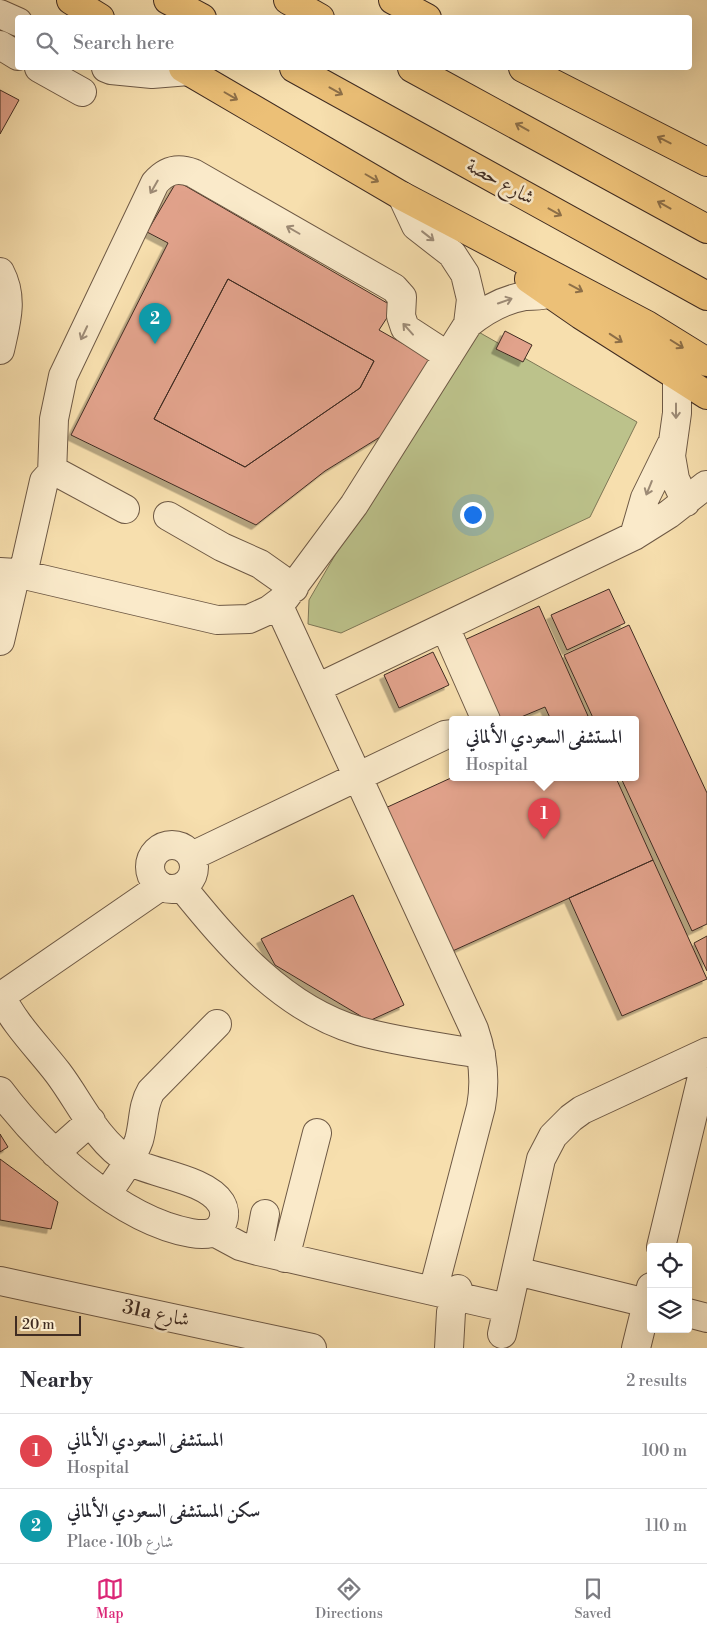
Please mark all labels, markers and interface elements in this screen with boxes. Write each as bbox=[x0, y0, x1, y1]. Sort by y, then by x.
search box bbox=[15, 15, 692, 70]
icon: search bbox=[33, 29, 61, 57]
text: Search here bbox=[73, 31, 174, 55]
one-way arrow bbox=[329, 86, 344, 96]
one-way arrow bbox=[224, 91, 238, 101]
one-way arrow bbox=[515, 122, 529, 132]
one-way arrow bbox=[656, 135, 671, 145]
street label: شارع حصة bbox=[460, 153, 538, 214]
one-way arrow bbox=[364, 173, 379, 183]
one-way arrow bbox=[149, 179, 159, 194]
one-way arrow bbox=[657, 200, 672, 210]
one-way arrow bbox=[547, 208, 562, 217]
one-way arrow bbox=[287, 225, 301, 235]
one-way arrow bbox=[421, 230, 434, 241]
one-way arrow bbox=[569, 283, 584, 293]
one-way arrow bbox=[497, 296, 513, 306]
pin: 2 bbox=[139, 303, 171, 344]
one-way arrow bbox=[402, 322, 414, 335]
one-way arrow bbox=[78, 325, 88, 340]
one-way arrow bbox=[609, 333, 623, 343]
one-way arrow bbox=[670, 339, 684, 349]
one-way arrow bbox=[671, 402, 681, 419]
one-way arrow bbox=[644, 480, 653, 495]
your location bbox=[460, 502, 486, 528]
popup bbox=[449, 716, 639, 781]
text: المستشفى السعودي الألماني bbox=[466, 725, 622, 749]
text: Hospital bbox=[466, 755, 528, 775]
pin: 1 bbox=[528, 798, 560, 839]
map controls bbox=[647, 1243, 692, 1333]
button: locate bbox=[647, 1243, 692, 1288]
button: layers bbox=[647, 1288, 692, 1333]
street label: 31a شارع bbox=[119, 1295, 192, 1337]
scale bar bbox=[15, 1313, 81, 1336]
text: 20 m bbox=[22, 1316, 54, 1334]
text: Nearby bbox=[20, 1368, 93, 1394]
text: 2 results bbox=[626, 1371, 687, 1391]
text: المستشفى السعودي الألماني bbox=[67, 1428, 224, 1452]
text: 1 bbox=[32, 1441, 40, 1461]
text: 100 m bbox=[642, 1441, 687, 1461]
text: Hospital bbox=[67, 1458, 129, 1478]
text: سكن المستشفى السعودي الألماني bbox=[67, 1499, 260, 1523]
text: 2 bbox=[31, 1516, 41, 1536]
text: 110 m bbox=[645, 1516, 687, 1536]
text: Place · 10b شارع bbox=[67, 1532, 173, 1552]
tab: Map bbox=[96, 1575, 124, 1623]
tab: Directions bbox=[315, 1575, 383, 1623]
tab: Saved bbox=[574, 1575, 611, 1623]

